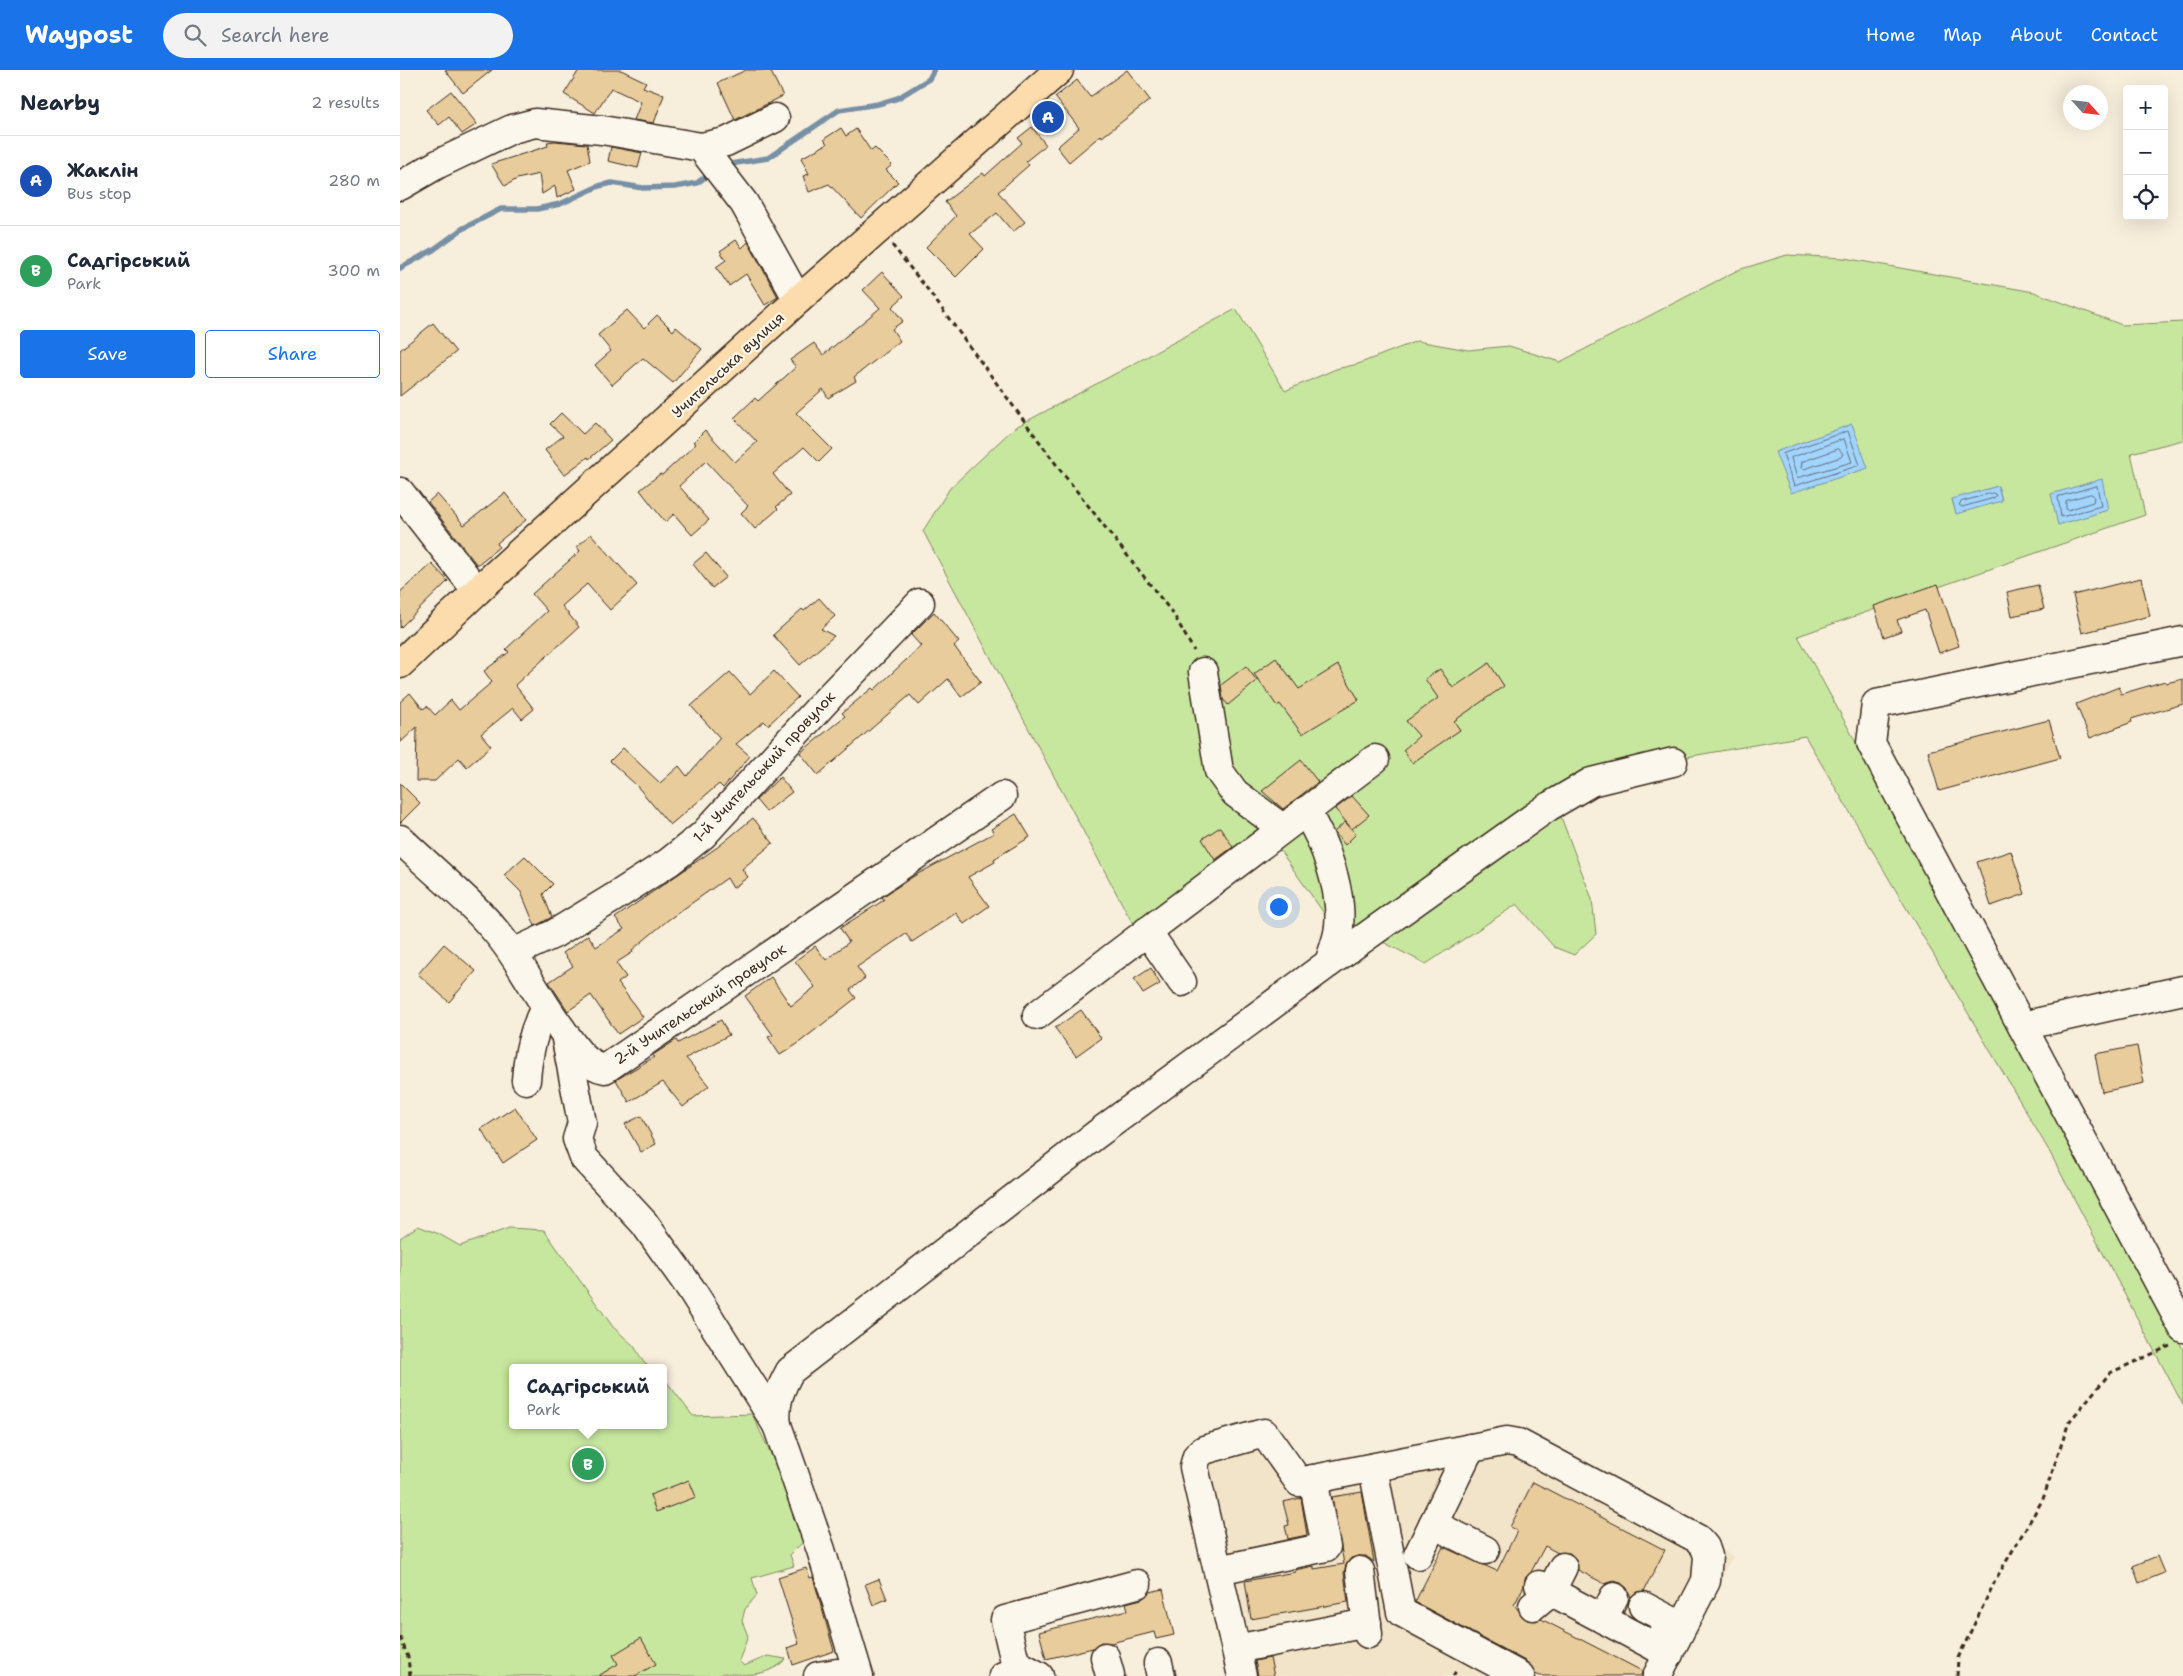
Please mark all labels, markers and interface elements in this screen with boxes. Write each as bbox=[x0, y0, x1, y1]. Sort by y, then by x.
search box bbox=[163, 13, 513, 58]
text: Waypost bbox=[25, 19, 133, 51]
icon: search bbox=[181, 21, 209, 49]
text: Search here bbox=[221, 23, 329, 48]
text: Home bbox=[1866, 23, 1915, 47]
text: Map bbox=[1943, 23, 1982, 47]
text: About bbox=[2010, 23, 2063, 47]
text: Contact bbox=[2091, 23, 2158, 47]
north arrow bbox=[2063, 85, 2108, 130]
map controls bbox=[2123, 85, 2168, 220]
button: + bbox=[2123, 85, 2168, 130]
text: Nearby bbox=[20, 89, 100, 117]
text: 2 results bbox=[311, 92, 380, 113]
pin: A bbox=[1032, 98, 1064, 136]
button: − bbox=[2123, 130, 2168, 175]
text: Жаклін bbox=[67, 158, 139, 183]
text: A bbox=[30, 170, 42, 191]
text: 280 m bbox=[328, 170, 380, 191]
button: locate bbox=[2123, 175, 2168, 220]
text: Bus stop bbox=[67, 183, 132, 204]
text: Садгірський bbox=[67, 248, 190, 273]
text: B bbox=[31, 260, 41, 281]
text: 300 m bbox=[328, 260, 380, 281]
text: Park bbox=[67, 273, 101, 294]
street label: Учительська вулиця bbox=[667, 308, 789, 422]
button: Save bbox=[20, 330, 195, 378]
button: Share bbox=[205, 330, 380, 378]
street label: 1-й Учительський провулок bbox=[689, 687, 840, 847]
your location bbox=[1266, 894, 1292, 920]
street label: 2-й Учительський провулок bbox=[610, 939, 790, 1069]
popup bbox=[509, 1364, 667, 1429]
text: Садгірський bbox=[526, 1374, 650, 1399]
text: Park bbox=[526, 1399, 561, 1420]
pin: B bbox=[572, 1445, 604, 1483]

